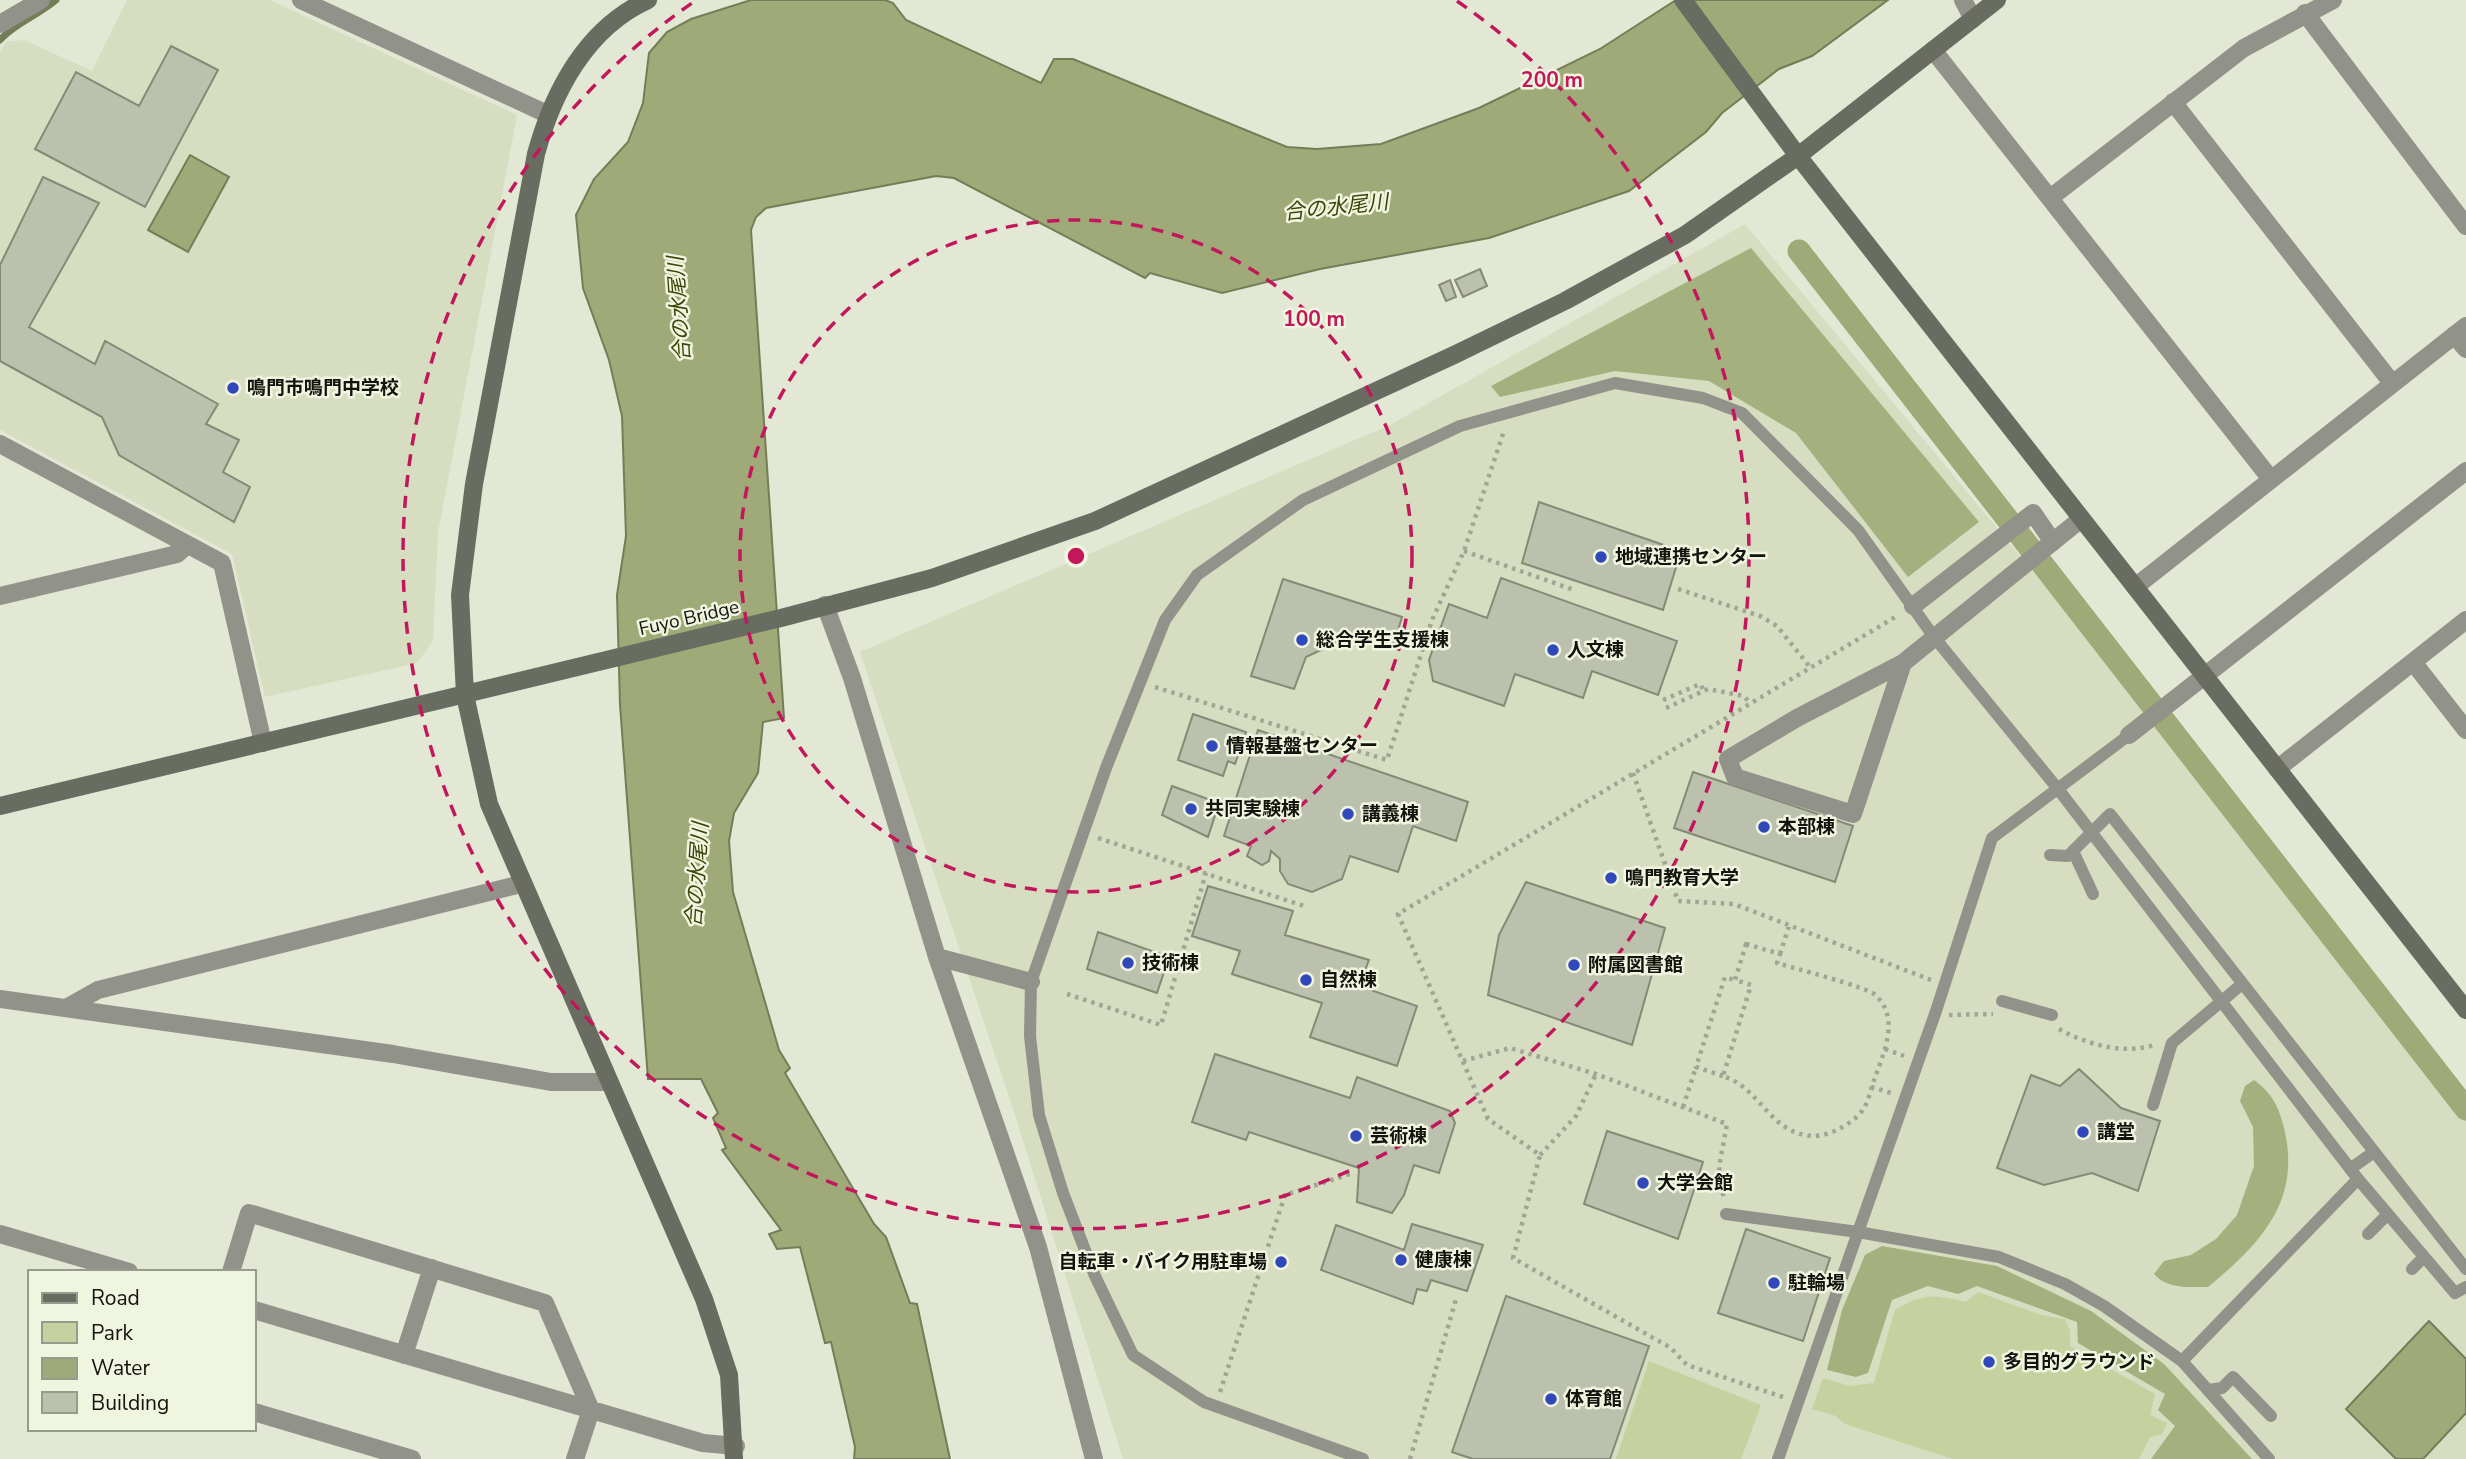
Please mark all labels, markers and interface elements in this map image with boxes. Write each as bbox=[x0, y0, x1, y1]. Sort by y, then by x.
text: 200 m bbox=[1521, 66, 1583, 94]
water label: 合の水尾川 bbox=[1282, 187, 1392, 226]
water label: 合の水尾川 bbox=[661, 254, 697, 362]
text: 100 m bbox=[1283, 305, 1345, 333]
place label: 鳴門市鳴門中学校 bbox=[247, 375, 399, 401]
marker: 鳴門市鳴門中学校 bbox=[225, 380, 241, 396]
centre of rings bbox=[1064, 544, 1088, 568]
place label: 地域連携センター bbox=[1615, 544, 1767, 570]
marker: 地域連携センター bbox=[1593, 549, 1609, 565]
street label: Fuyo Bridge bbox=[636, 594, 742, 642]
place label: 総合学生支援棟 bbox=[1316, 627, 1449, 653]
marker: 総合学生支援棟 bbox=[1294, 632, 1310, 648]
place label: 人文棟 bbox=[1567, 637, 1624, 663]
marker: 人文棟 bbox=[1545, 642, 1561, 658]
place label: 情報基盤センター bbox=[1226, 733, 1378, 759]
marker: 情報基盤センター bbox=[1204, 738, 1220, 754]
place label: 共同実験棟 bbox=[1205, 796, 1300, 822]
marker: 共同実験棟 bbox=[1183, 801, 1199, 817]
place label: 講義棟 bbox=[1362, 801, 1419, 827]
marker: 講義棟 bbox=[1340, 806, 1356, 822]
place label: 本部棟 bbox=[1778, 814, 1835, 840]
marker: 本部棟 bbox=[1756, 819, 1772, 835]
water label: 合の水尾川 bbox=[679, 820, 715, 928]
place label: 鳴門教育大学 bbox=[1625, 865, 1739, 891]
marker: 鳴門教育大学 bbox=[1603, 870, 1619, 886]
place label: 技術棟 bbox=[1142, 950, 1199, 976]
place label: 附属図書館 bbox=[1588, 952, 1683, 978]
marker: 技術棟 bbox=[1120, 955, 1136, 971]
marker: 附属図書館 bbox=[1566, 957, 1582, 973]
place label: 自然棟 bbox=[1320, 967, 1377, 993]
marker: 自然棟 bbox=[1298, 972, 1314, 988]
place label: 講堂 bbox=[2097, 1119, 2135, 1145]
place label: 芸術棟 bbox=[1370, 1123, 1427, 1149]
marker: 講堂 bbox=[2075, 1124, 2091, 1140]
marker: 芸術棟 bbox=[1348, 1128, 1364, 1144]
place label: 大学会館 bbox=[1657, 1170, 1733, 1196]
marker: 大学会館 bbox=[1635, 1175, 1651, 1191]
place label: 健康棟 bbox=[1414, 1247, 1472, 1273]
place label: 自転車・バイク用駐車場 bbox=[1058, 1249, 1267, 1275]
marker: 健康棟 bbox=[1393, 1252, 1409, 1268]
marker: 自転車・バイク用駐車場 bbox=[1273, 1254, 1289, 1270]
legend bbox=[28, 1270, 256, 1431]
place label: 駐輪場 bbox=[1788, 1270, 1845, 1296]
marker: 駐輪場 bbox=[1766, 1275, 1782, 1291]
text: Road bbox=[91, 1284, 140, 1312]
text: Park bbox=[91, 1319, 133, 1347]
place label: 多目的グラウンド bbox=[2003, 1349, 2155, 1375]
text: Water bbox=[91, 1354, 150, 1382]
marker: 多目的グラウンド bbox=[1981, 1354, 1997, 1370]
place label: 体育館 bbox=[1565, 1386, 1622, 1412]
text: Building bbox=[91, 1389, 169, 1417]
marker: 体育館 bbox=[1543, 1391, 1559, 1407]

